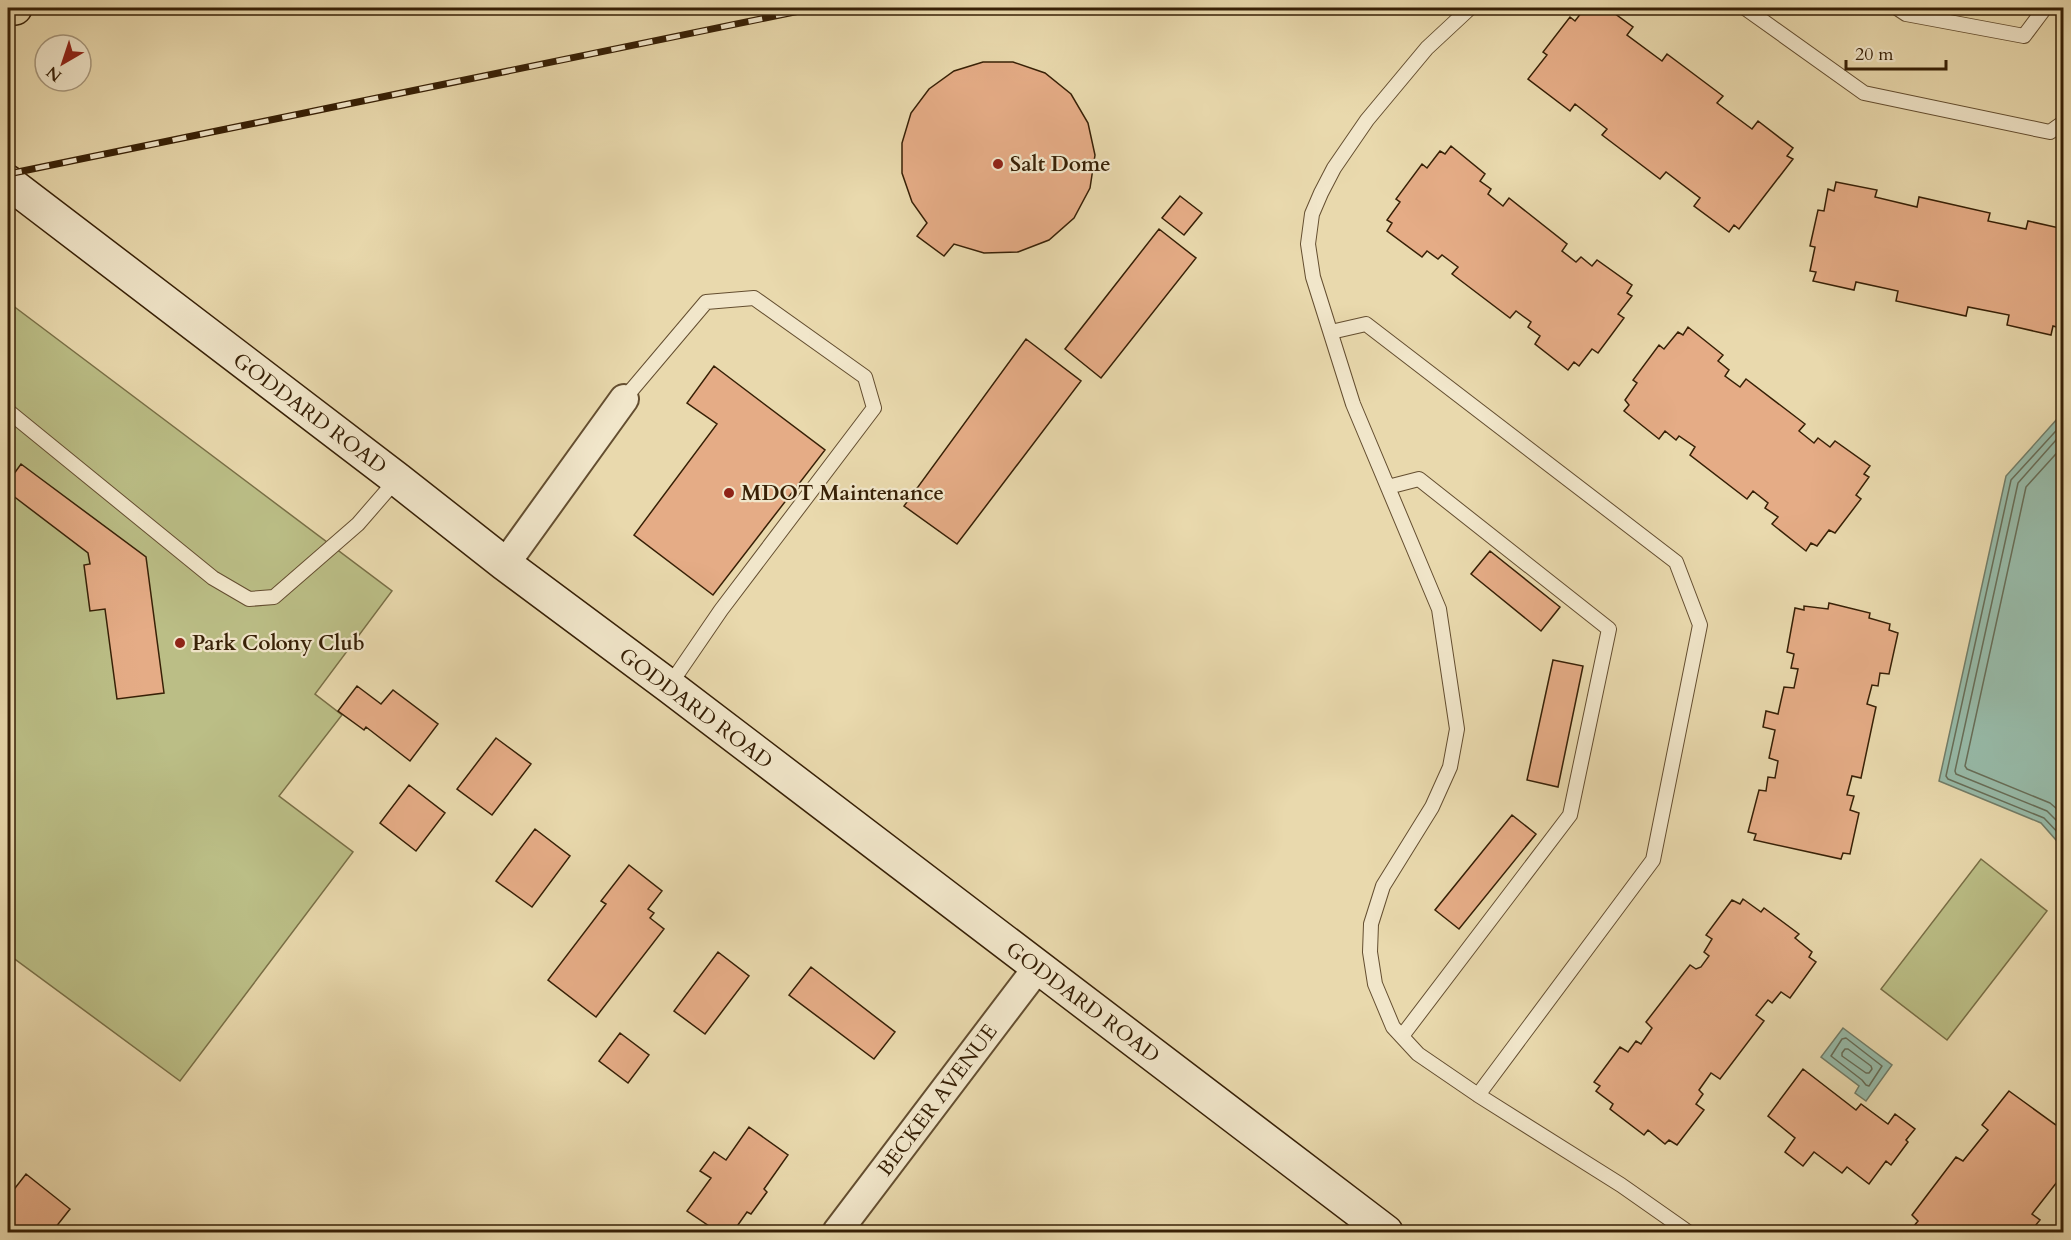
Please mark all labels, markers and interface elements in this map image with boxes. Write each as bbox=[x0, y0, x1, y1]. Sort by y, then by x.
north arrow bbox=[33, 33, 93, 93]
scale bar bbox=[1846, 33, 1946, 71]
text: 20 m bbox=[1855, 42, 1894, 67]
text: N bbox=[42, 61, 67, 87]
place label: Salt Dome bbox=[1010, 150, 1111, 179]
marker: Salt Dome bbox=[991, 157, 1005, 171]
street label: GODDARD ROAD bbox=[227, 346, 393, 481]
place label: MDOT Maintenance bbox=[741, 479, 944, 508]
marker: MDOT Maintenance bbox=[722, 486, 736, 500]
place label: Park Colony Club bbox=[192, 629, 365, 658]
marker: Park Colony Club bbox=[173, 636, 187, 650]
street label: GODDARD ROAD bbox=[613, 641, 779, 776]
street label: GODDARD ROAD bbox=[1000, 935, 1166, 1070]
street label: BECKER AVENUE bbox=[871, 1018, 1004, 1182]

